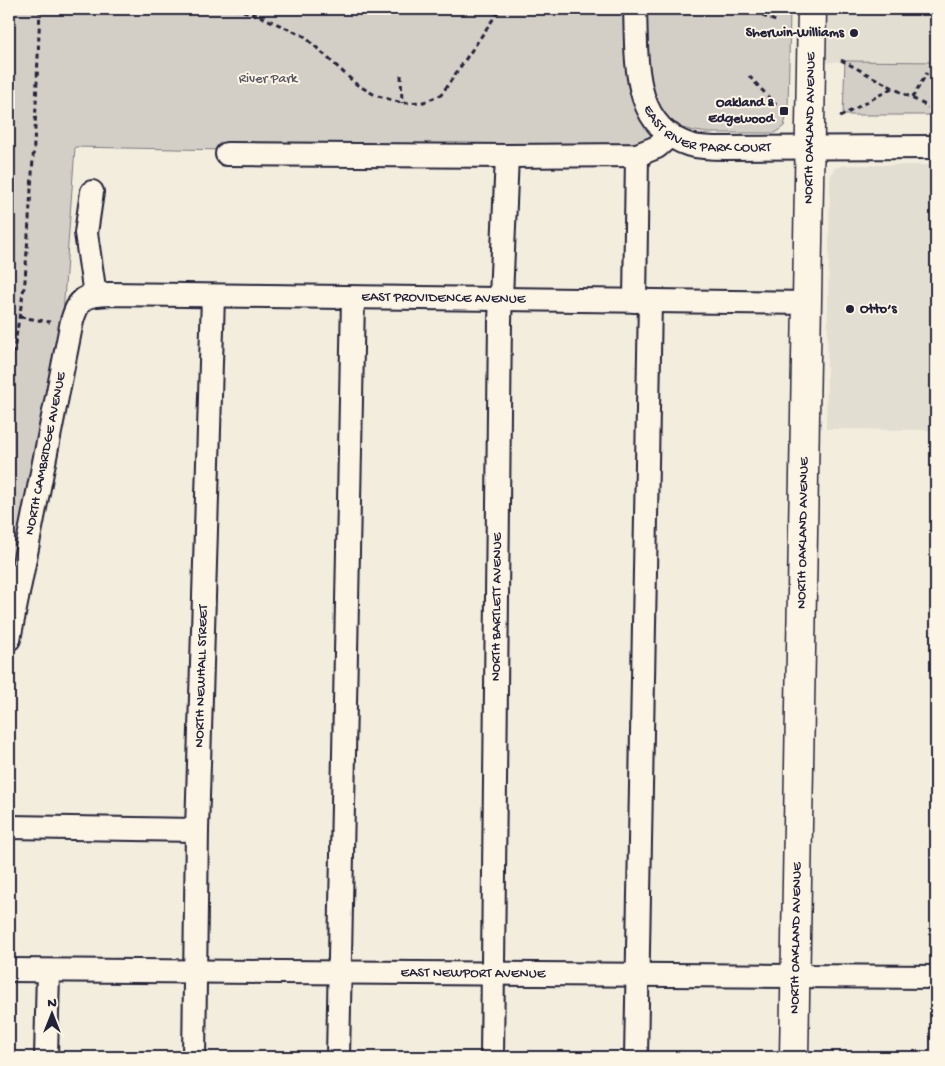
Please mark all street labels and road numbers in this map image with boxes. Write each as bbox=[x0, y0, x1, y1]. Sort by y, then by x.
street label: NORTH OAKLAND AVENUE bbox=[800, 51, 820, 204]
street label: EAST RIVER PARK COURT bbox=[639, 102, 772, 157]
street label: EAST PROVIDENCE AVENUE bbox=[361, 289, 527, 308]
street label: NORTH CAMBRIDGE AVENUE bbox=[21, 369, 70, 537]
street label: NORTH OAKLAND AVENUE bbox=[793, 456, 813, 609]
street label: NORTH BARTLETT AVENUE bbox=[488, 531, 506, 681]
street label: NORTH NEWHALL STREET bbox=[191, 604, 212, 748]
street label: NORTH OAKLAND AVENUE bbox=[786, 861, 806, 1014]
street label: EAST NEWPORT AVENUE bbox=[400, 964, 547, 983]

